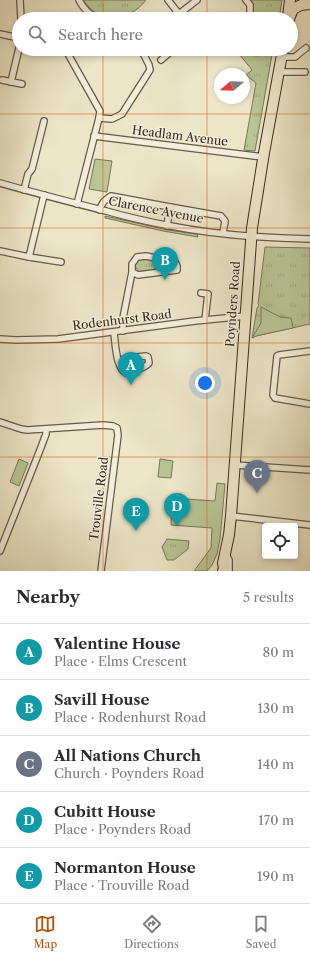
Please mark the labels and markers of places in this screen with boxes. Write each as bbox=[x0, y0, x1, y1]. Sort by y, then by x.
pin: B bbox=[152, 247, 178, 280]
pin: A bbox=[118, 352, 144, 385]
pin: C bbox=[244, 460, 270, 493]
pin: D bbox=[164, 493, 190, 526]
pin: E bbox=[123, 498, 149, 531]

